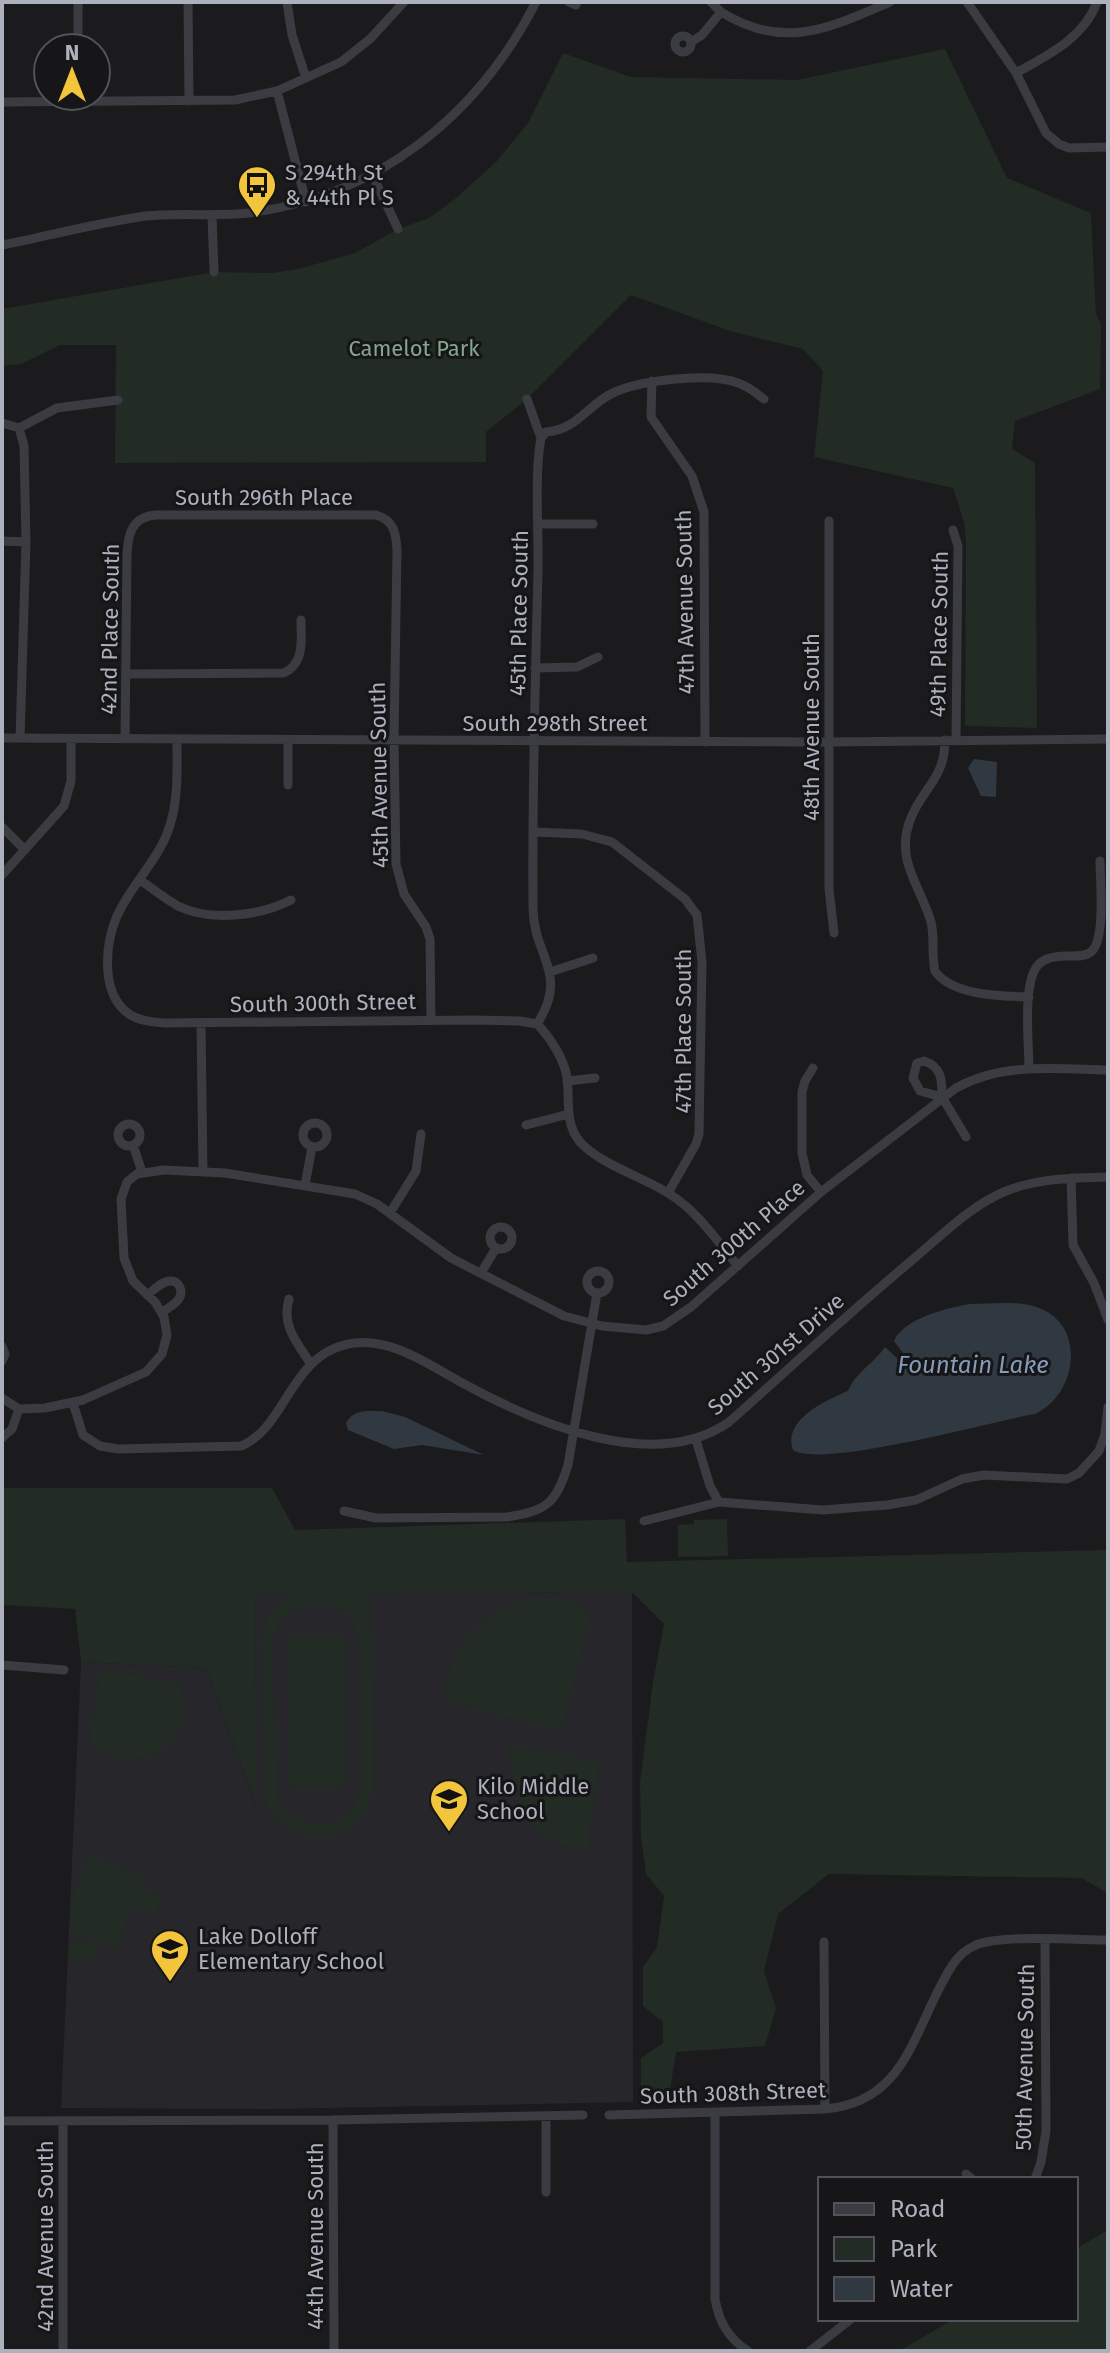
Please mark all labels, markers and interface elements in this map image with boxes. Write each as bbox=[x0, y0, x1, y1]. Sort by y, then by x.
north arrow bbox=[32, 32, 112, 112]
text: N bbox=[65, 39, 79, 66]
place label: S 294th St & 44th Pl S bbox=[285, 159, 394, 211]
bus stop icon: S 294th St & 44th Pl S bbox=[236, 164, 278, 219]
park label: Camelot Park bbox=[348, 335, 480, 362]
street label: South 296th Place bbox=[175, 484, 353, 511]
street label: 47th Avenue South bbox=[670, 509, 700, 695]
street label: 45th Place South bbox=[504, 530, 534, 696]
street label: 42nd Place South bbox=[95, 543, 125, 715]
street label: 49th Place South bbox=[924, 550, 954, 718]
street label: 48th Avenue South bbox=[798, 633, 825, 821]
street label: 45th Avenue South bbox=[364, 682, 394, 868]
street label: South 298th Street bbox=[463, 710, 648, 737]
street label: 47th Place South bbox=[670, 949, 697, 1113]
street label: South 300th Street bbox=[230, 988, 416, 1018]
street label: South 300th Place bbox=[657, 1174, 811, 1312]
street label: South 301st Drive bbox=[702, 1287, 850, 1421]
water label: Fountain Lake bbox=[897, 1351, 1049, 1379]
place label: Kilo Middle School bbox=[477, 1773, 589, 1825]
school or university icon: Kilo Middle School bbox=[428, 1778, 470, 1833]
place label: Lake Dolloff Elementary School bbox=[198, 1923, 384, 1975]
school or university icon: Lake Dolloff Elementary School bbox=[149, 1928, 191, 1983]
street label: 50th Avenue South bbox=[1010, 1963, 1040, 2151]
street label: South 308th Street bbox=[640, 2076, 826, 2110]
street label: 42nd Avenue South bbox=[32, 2140, 59, 2332]
street label: 44th Avenue South bbox=[302, 2142, 329, 2330]
legend bbox=[818, 2177, 1078, 2321]
text: Road bbox=[890, 2195, 945, 2223]
text: Park bbox=[890, 2235, 938, 2263]
text: Water bbox=[890, 2275, 954, 2303]

